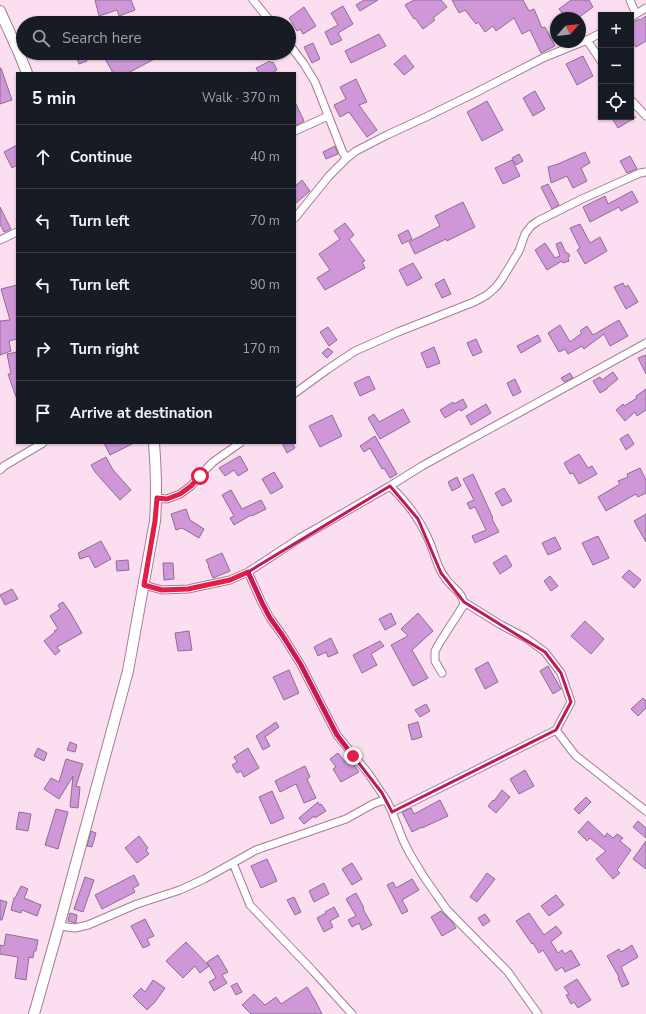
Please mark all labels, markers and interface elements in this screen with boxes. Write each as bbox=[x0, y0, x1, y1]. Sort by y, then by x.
north arrow bbox=[550, 12, 586, 48]
map controls bbox=[598, 12, 634, 120]
button: + bbox=[598, 12, 634, 48]
search box bbox=[16, 16, 296, 60]
icon: search bbox=[30, 27, 52, 49]
text: Search here bbox=[62, 28, 142, 48]
button: − bbox=[598, 48, 634, 84]
button: locate bbox=[598, 84, 634, 120]
text: 5 min bbox=[32, 87, 76, 110]
text: Walk · 370 m bbox=[202, 89, 280, 107]
icon: ahead bbox=[32, 146, 54, 168]
text: Continue bbox=[70, 147, 132, 167]
text: 40 m bbox=[250, 148, 280, 166]
icon: left bbox=[32, 210, 54, 232]
text: Turn left bbox=[70, 211, 129, 231]
text: 70 m bbox=[250, 212, 280, 230]
icon: left bbox=[32, 274, 54, 296]
text: Turn left bbox=[70, 275, 129, 295]
text: 90 m bbox=[250, 276, 280, 294]
icon: right bbox=[32, 338, 54, 360]
text: Turn right bbox=[70, 339, 139, 359]
text: 170 m bbox=[242, 340, 280, 358]
icon: arrive bbox=[32, 402, 54, 424]
text: Arrive at destination bbox=[70, 403, 213, 423]
route start bbox=[191, 467, 209, 485]
route end bbox=[344, 747, 362, 765]

